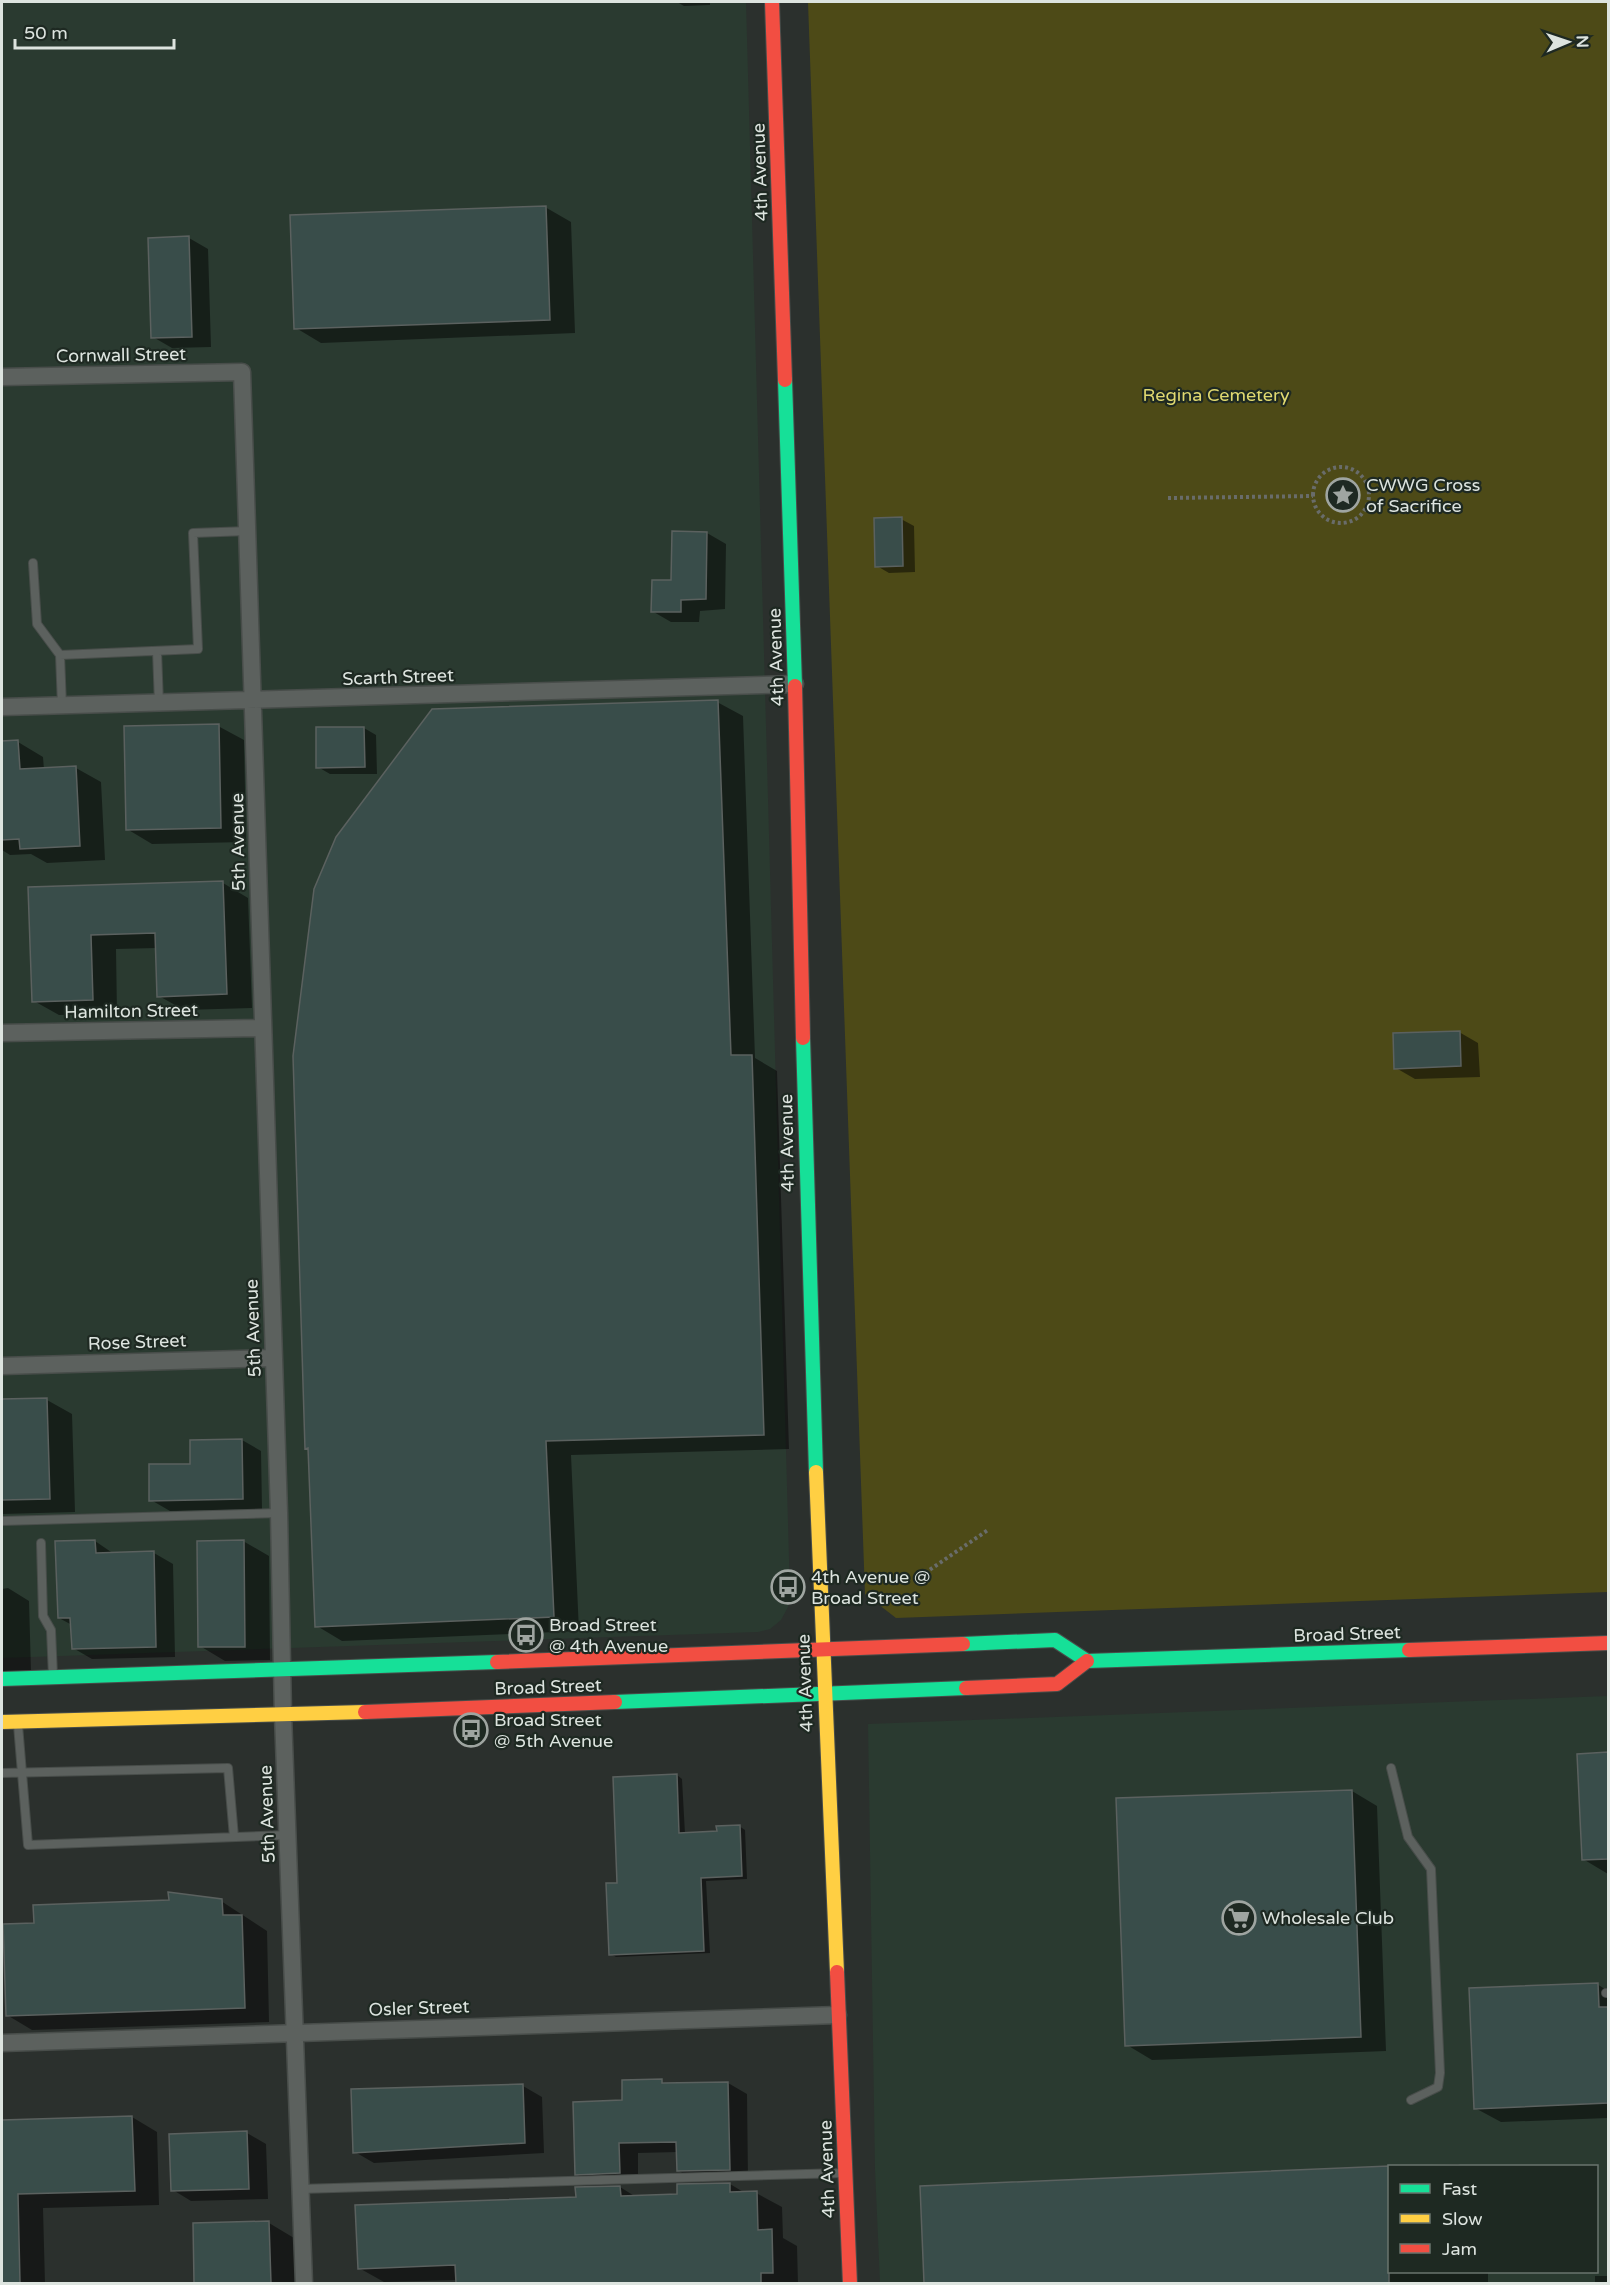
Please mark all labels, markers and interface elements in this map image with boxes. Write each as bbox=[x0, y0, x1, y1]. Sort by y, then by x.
scale bar bbox=[15, 12, 174, 50]
north arrow bbox=[1538, 12, 1598, 72]
text: 50 m bbox=[24, 22, 68, 44]
text: N bbox=[1572, 35, 1592, 48]
street label: 4th Avenue bbox=[747, 123, 773, 221]
street label: Cornwall Street bbox=[56, 343, 186, 367]
park label: Regina Cemetery bbox=[1142, 384, 1290, 406]
place label: CWWG Cross of Sacrifice bbox=[1366, 474, 1480, 517]
place icon: CWWG Cross of Sacrifice bbox=[1325, 477, 1361, 513]
street label: 4th Avenue bbox=[763, 608, 789, 706]
street label: Scarth Street bbox=[342, 664, 454, 690]
street label: 5th Avenue bbox=[226, 793, 250, 891]
street label: Hamilton Street bbox=[64, 999, 198, 1023]
street label: 4th Avenue bbox=[775, 1094, 799, 1192]
street label: 5th Avenue bbox=[240, 1279, 266, 1377]
street label: Rose Street bbox=[87, 1329, 187, 1355]
place label: 4th Avenue @ Broad Street bbox=[811, 1566, 930, 1609]
bus stop icon: 4th Avenue @ Broad Street bbox=[770, 1569, 806, 1605]
place label: Broad Street @ 4th Avenue bbox=[549, 1614, 668, 1657]
bus stop icon: Broad Street @ 4th Avenue bbox=[508, 1617, 544, 1653]
street label: Broad Street bbox=[1293, 1621, 1401, 1647]
street label: 4th Avenue bbox=[792, 1634, 818, 1732]
street label: Broad Street bbox=[494, 1674, 602, 1700]
place label: Broad Street @ 5th Avenue bbox=[494, 1709, 613, 1752]
bus stop icon: Broad Street @ 5th Avenue bbox=[453, 1712, 489, 1748]
street label: 5th Avenue bbox=[254, 1765, 280, 1863]
supermarket icon: Wholesale Club bbox=[1221, 1900, 1257, 1936]
place label: Wholesale Club bbox=[1262, 1907, 1394, 1929]
street label: Osler Street bbox=[368, 1995, 470, 2021]
street label: 4th Avenue bbox=[814, 2120, 840, 2218]
legend bbox=[1388, 2165, 1598, 2273]
text: Fast bbox=[1442, 2178, 1477, 2200]
text: Slow bbox=[1442, 2208, 1483, 2230]
text: Jam bbox=[1442, 2238, 1477, 2260]

